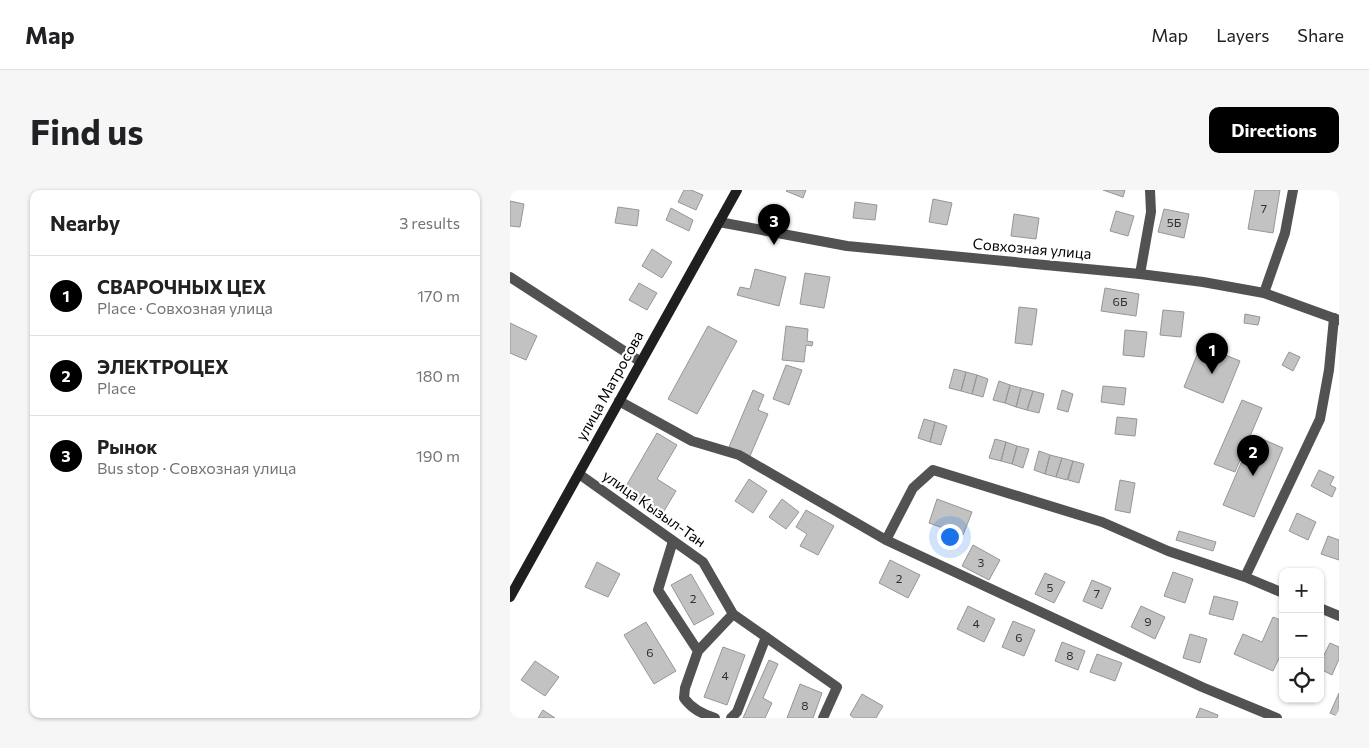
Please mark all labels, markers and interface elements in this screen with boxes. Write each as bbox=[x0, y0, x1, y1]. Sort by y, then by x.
text: Map bbox=[25, 20, 75, 49]
text: Map bbox=[1151, 24, 1188, 46]
text: Layers bbox=[1216, 24, 1269, 46]
text: Share bbox=[1297, 24, 1344, 46]
button: Directions bbox=[1209, 107, 1339, 153]
text: Find us bbox=[30, 109, 144, 152]
house number: 7 bbox=[1261, 201, 1267, 215]
pin: 3 bbox=[758, 204, 790, 245]
text: Nearby bbox=[50, 210, 120, 235]
text: 3 results bbox=[399, 213, 460, 232]
house number: 5Б bbox=[1167, 215, 1182, 229]
street label: Совхозная улица bbox=[972, 234, 1092, 262]
text: СВАРОЧНЫХ ЦЕХ bbox=[97, 275, 266, 298]
text: 1 bbox=[62, 286, 70, 305]
text: 170 m bbox=[417, 286, 460, 305]
house number: 6Б bbox=[1113, 294, 1128, 308]
text: Place · Совхозная улица bbox=[97, 298, 273, 317]
street label: улица Матросова bbox=[571, 327, 647, 444]
pin: 1 bbox=[1196, 333, 1228, 374]
text: ЭЛЕКТРОЦЕХ bbox=[97, 355, 229, 378]
text: 2 bbox=[61, 366, 71, 385]
text: 180 m bbox=[416, 366, 460, 385]
text: Place bbox=[97, 378, 136, 397]
text: Рынок bbox=[97, 435, 157, 458]
pin: 2 bbox=[1237, 435, 1269, 476]
text: 3 bbox=[61, 446, 71, 465]
text: 190 m bbox=[416, 446, 460, 465]
text: Bus stop · Совхозная улица bbox=[97, 458, 296, 477]
street label: улица Кызыл-Тан bbox=[600, 466, 710, 550]
your location bbox=[937, 524, 963, 550]
house number: 3 bbox=[978, 555, 985, 569]
map controls bbox=[1279, 568, 1324, 703]
button: + bbox=[1279, 568, 1324, 613]
house number: 2 bbox=[896, 571, 903, 585]
house number: 5 bbox=[1047, 580, 1054, 594]
house number: 7 bbox=[1094, 586, 1100, 600]
house number: 2 bbox=[690, 591, 697, 605]
button: − bbox=[1279, 613, 1324, 658]
house number: 9 bbox=[1144, 614, 1152, 628]
house number: 4 bbox=[972, 616, 980, 630]
house number: 6 bbox=[1015, 630, 1023, 644]
house number: 6 bbox=[646, 645, 654, 659]
house number: 8 bbox=[1066, 648, 1074, 662]
button: locate bbox=[1279, 658, 1324, 703]
house number: 4 bbox=[721, 668, 729, 682]
house number: 8 bbox=[801, 698, 809, 712]

